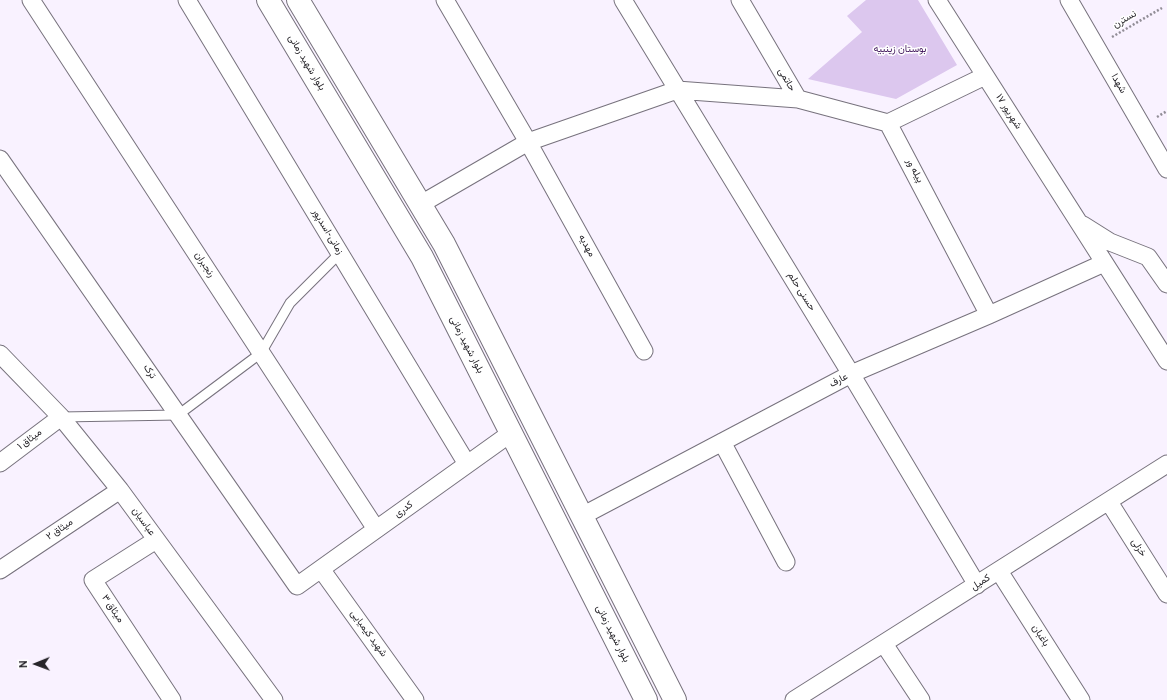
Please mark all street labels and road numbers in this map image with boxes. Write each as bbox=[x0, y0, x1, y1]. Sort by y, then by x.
street label: نسترن bbox=[1111, 9, 1139, 31]
street label: بلوار شهید زمانی bbox=[285, 33, 327, 93]
street label: حاتمی bbox=[775, 66, 797, 94]
street label: شهدا bbox=[1108, 72, 1128, 96]
street label: ۱۷ شهریور bbox=[992, 92, 1024, 132]
street label: پیله ور bbox=[903, 157, 925, 185]
street label: زمانی-اسدپور bbox=[309, 207, 345, 257]
street label: مهدیه bbox=[575, 233, 597, 259]
street label: رنجبران bbox=[191, 250, 217, 280]
street label: حسنی حلم bbox=[784, 270, 818, 314]
street label: بلوار شهید زمانی bbox=[446, 314, 486, 376]
street label: ترک bbox=[140, 363, 158, 381]
street label: عارف bbox=[828, 371, 850, 391]
street label: میثاق ۱ bbox=[15, 427, 45, 453]
street label: کدری bbox=[392, 499, 416, 521]
street label: عباسیان bbox=[129, 505, 157, 539]
street label: میثاق ۲ bbox=[44, 517, 76, 543]
street label: خزلی bbox=[1128, 537, 1148, 559]
street label: کمیل bbox=[969, 572, 993, 594]
street label: میثاق ۳ bbox=[98, 593, 126, 625]
street label: بلوار شهید زمانی bbox=[592, 603, 632, 665]
street label: شهید کیمیایی bbox=[347, 608, 389, 660]
street label: باغبان bbox=[1029, 623, 1051, 649]

